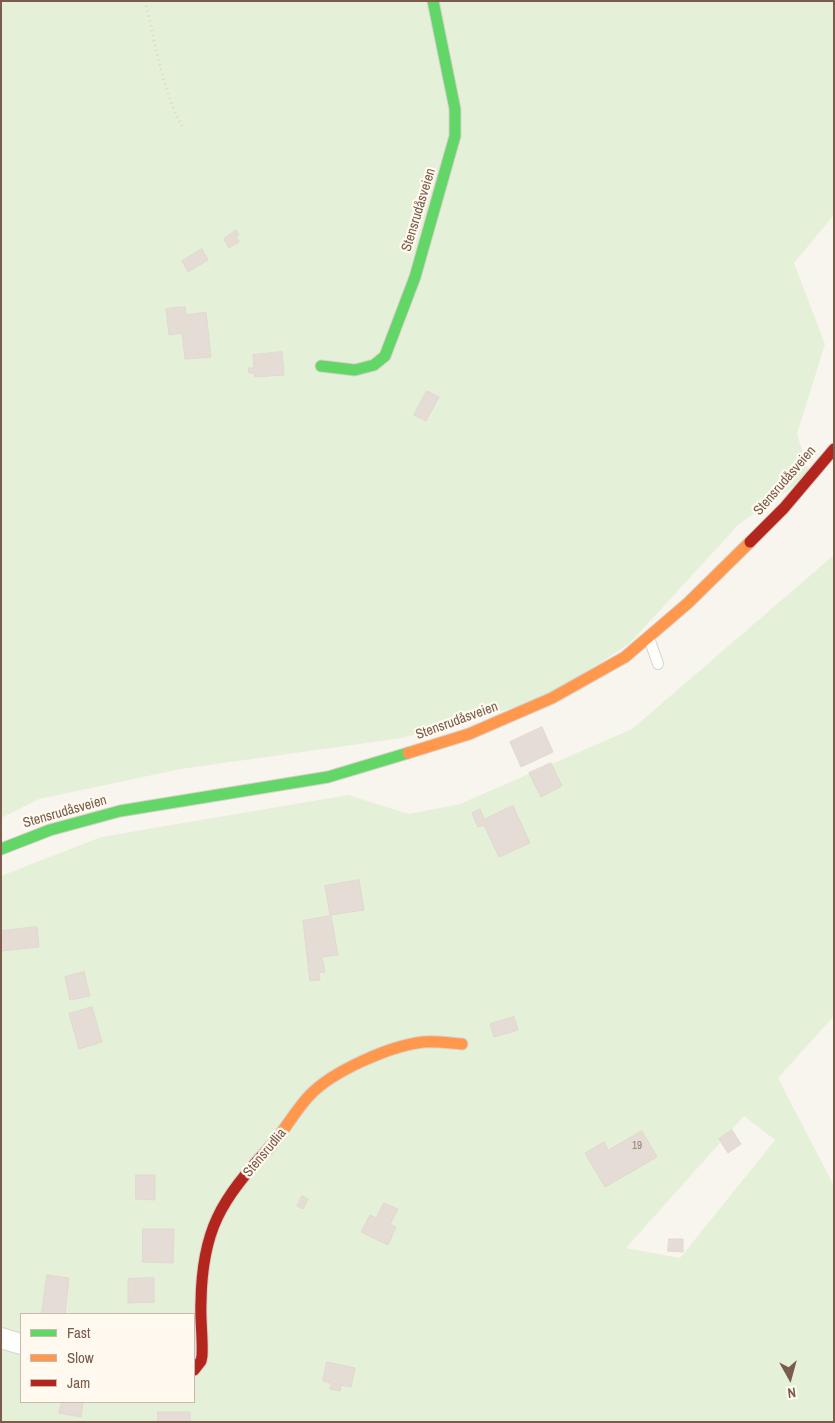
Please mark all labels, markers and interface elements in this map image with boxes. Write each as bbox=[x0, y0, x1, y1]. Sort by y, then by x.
street label: Stensrudåsveien bbox=[398, 166, 440, 254]
street label: Stensrudåsveien bbox=[750, 443, 820, 519]
street label: Stensrudåsveien bbox=[414, 698, 500, 744]
street label: Stensrudåsveien bbox=[21, 792, 109, 832]
street label: Stensrudlia bbox=[240, 1125, 290, 1181]
house number: 19 bbox=[632, 1139, 642, 1153]
legend bbox=[20, 1313, 195, 1403]
text: Fast bbox=[67, 1322, 90, 1343]
text: Slow bbox=[67, 1347, 94, 1368]
north arrow bbox=[765, 1353, 815, 1403]
text: Jam bbox=[67, 1372, 90, 1393]
text: N bbox=[787, 1383, 797, 1402]

